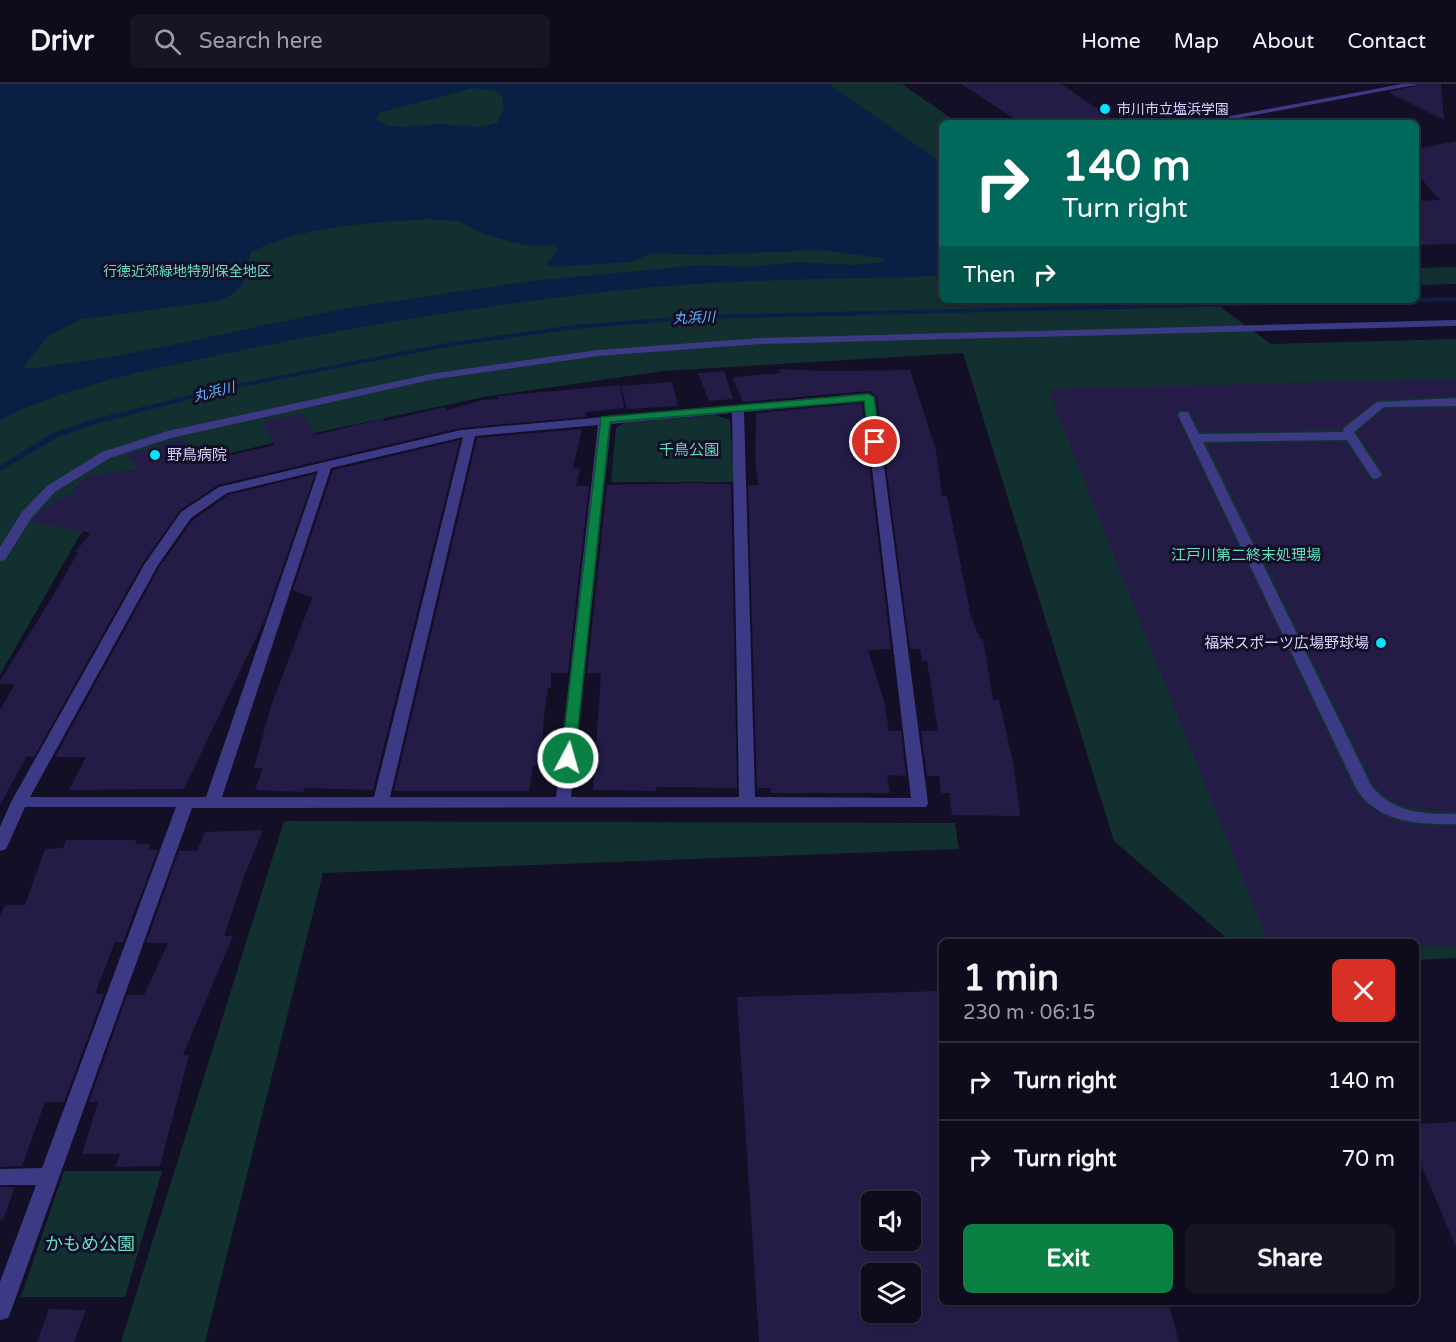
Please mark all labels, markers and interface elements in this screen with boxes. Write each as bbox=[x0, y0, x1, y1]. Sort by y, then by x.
search box bbox=[130, 14, 550, 68]
text: Drivr bbox=[30, 24, 94, 58]
icon: search bbox=[151, 25, 184, 58]
text: Search here bbox=[199, 28, 323, 54]
text: Home bbox=[1081, 29, 1141, 54]
text: Map bbox=[1174, 29, 1219, 54]
text: About bbox=[1252, 29, 1314, 54]
text: Contact bbox=[1347, 29, 1426, 54]
place label: 市川市立塩浜学園 bbox=[1117, 101, 1229, 118]
marker: 市川市立塩浜学園 bbox=[1098, 102, 1112, 116]
text: 140 m bbox=[1062, 141, 1191, 192]
icon: right bbox=[963, 144, 1041, 222]
text: Turn right bbox=[1062, 192, 1188, 225]
icon: right bbox=[1028, 258, 1061, 291]
text: Then bbox=[963, 262, 1016, 288]
park label: 行徳近郊緑地特別保全地区 bbox=[103, 263, 271, 280]
water label: 丸浜川 bbox=[673, 308, 717, 328]
water label: 丸浜川 bbox=[192, 378, 238, 405]
pin bbox=[849, 416, 900, 467]
icon: arrive bbox=[858, 425, 891, 458]
park label: 千鳥公園 bbox=[659, 441, 719, 459]
place label: 野鳥病院 bbox=[167, 446, 227, 464]
marker: 野鳥病院 bbox=[148, 448, 162, 462]
park label: 江戸川第二終末処理場 bbox=[1171, 546, 1321, 564]
place label: 福栄スポーツ広場野球場 bbox=[1204, 634, 1369, 652]
marker: 福栄スポーツ広場野球場 bbox=[1374, 636, 1388, 650]
position arrow bbox=[536, 726, 600, 790]
text: 1 min bbox=[963, 957, 1059, 1000]
button: close bbox=[1332, 959, 1395, 1022]
text: 230 m · 06:15 bbox=[963, 1001, 1095, 1025]
icon: right bbox=[963, 1065, 996, 1098]
text: Turn right bbox=[1014, 1068, 1116, 1094]
text: 140 m bbox=[1328, 1068, 1395, 1094]
icon: right bbox=[963, 1143, 996, 1176]
text: Turn right bbox=[1014, 1146, 1116, 1172]
text: 70 m bbox=[1341, 1146, 1395, 1172]
map controls bbox=[861, 1191, 921, 1323]
button: sound bbox=[861, 1191, 921, 1251]
button: Exit bbox=[963, 1224, 1173, 1293]
button: Share bbox=[1185, 1224, 1395, 1293]
park label: かもめ公園 bbox=[45, 1233, 135, 1255]
button: layers bbox=[861, 1263, 921, 1323]

